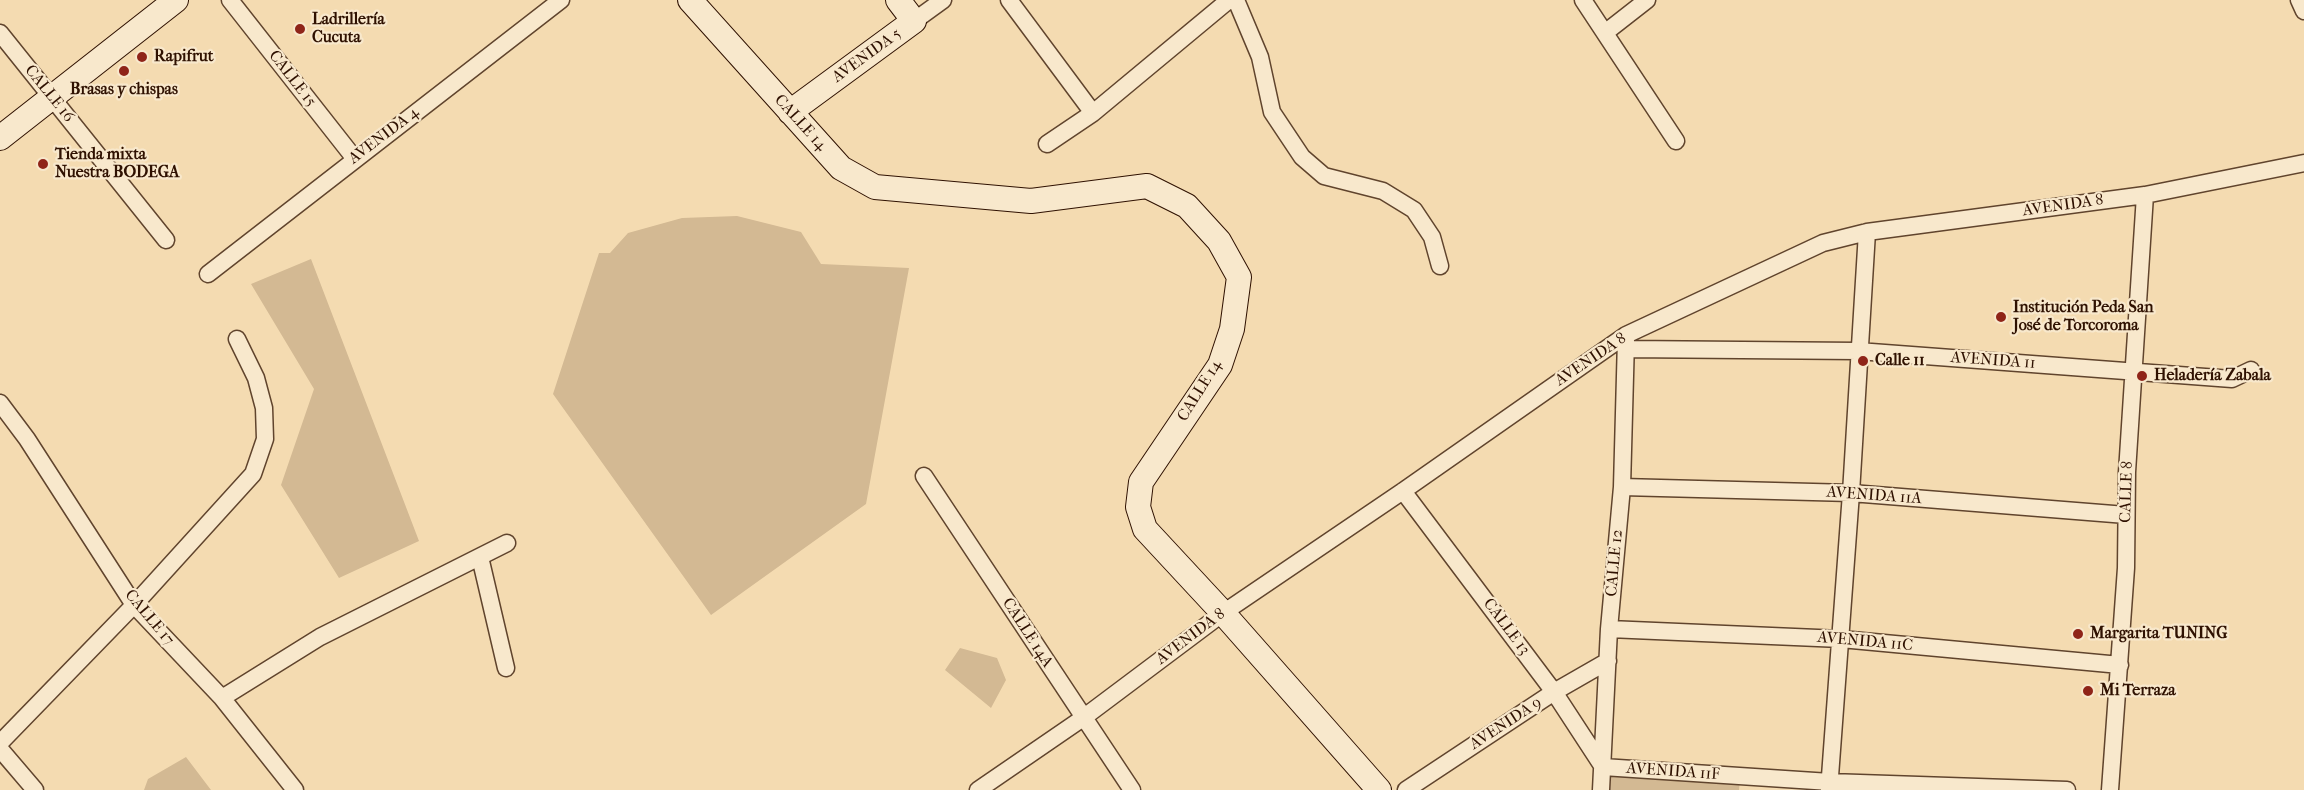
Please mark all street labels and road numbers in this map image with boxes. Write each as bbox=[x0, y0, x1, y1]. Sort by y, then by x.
street label: AVENIDA 5 bbox=[829, 25, 905, 87]
street label: CALLE 15 bbox=[264, 47, 320, 111]
street label: CALLE 16 bbox=[20, 62, 78, 126]
street label: CALLE 14 bbox=[770, 91, 830, 155]
street label: AVENIDA 4 bbox=[345, 103, 423, 169]
street label: AVENIDA 8 bbox=[2021, 191, 2105, 221]
street label: AVENIDA 8 bbox=[1552, 329, 1630, 391]
street label: AVENIDA 11 bbox=[1950, 348, 2036, 374]
street label: CALLE 14 bbox=[1174, 357, 1226, 425]
street label: CALLE 8 bbox=[2116, 461, 2138, 523]
street label: AVENIDA 11A bbox=[1826, 483, 1922, 509]
street label: CALLE 12 bbox=[1602, 529, 1628, 597]
street label: CALLE 17 bbox=[120, 586, 178, 650]
street label: CALLE 14A bbox=[997, 595, 1057, 671]
street label: CALLE 13 bbox=[1479, 595, 1533, 659]
street label: AVENIDA 8 bbox=[1153, 605, 1229, 669]
street label: AVENIDA 11C bbox=[1816, 628, 1914, 656]
street label: AVENIDA 9 bbox=[1466, 694, 1546, 754]
street label: AVENIDA 11F bbox=[1626, 759, 1720, 785]

